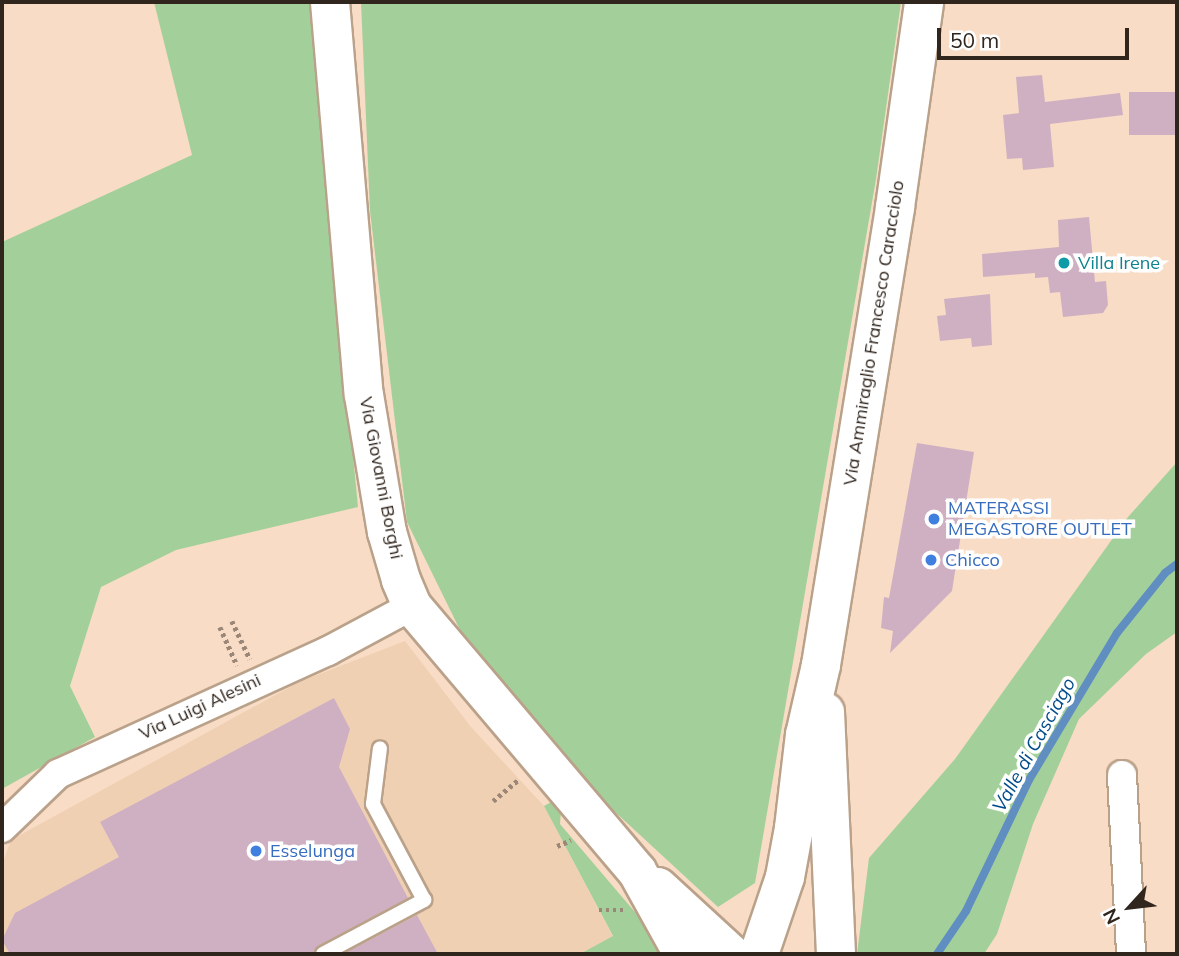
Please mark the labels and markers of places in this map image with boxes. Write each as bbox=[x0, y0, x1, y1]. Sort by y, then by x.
place label: Villa Irene bbox=[1078, 252, 1160, 274]
marker: Villa Irene bbox=[1056, 255, 1072, 271]
place label: MATERASSI MEGASTORE OUTLET bbox=[948, 498, 1132, 540]
marker: MATERASSI MEGASTORE OUTLET bbox=[926, 511, 942, 527]
place label: Chicco bbox=[945, 549, 1000, 571]
marker: Chicco bbox=[923, 552, 939, 568]
place label: Esselunga bbox=[270, 840, 355, 862]
marker: Esselunga bbox=[248, 843, 264, 859]

